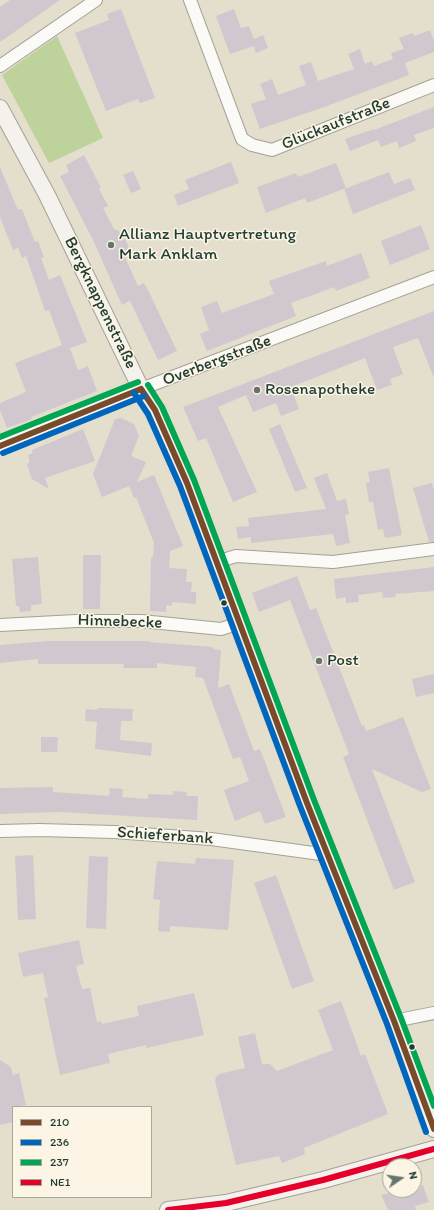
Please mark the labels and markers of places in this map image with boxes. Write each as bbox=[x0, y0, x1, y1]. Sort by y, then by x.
place label: Allianz Hauptvertretung Mark Anklam bbox=[119, 225, 296, 265]
marker: Allianz Hauptvertretung Mark Anklam bbox=[106, 240, 116, 250]
place label: Rosenapotheke bbox=[265, 380, 375, 400]
marker: Rosenapotheke bbox=[252, 385, 262, 395]
unlabelled marker bbox=[219, 598, 229, 608]
place label: Post bbox=[327, 651, 359, 671]
marker: Post bbox=[314, 656, 324, 666]
unlabelled marker bbox=[407, 1042, 417, 1052]

